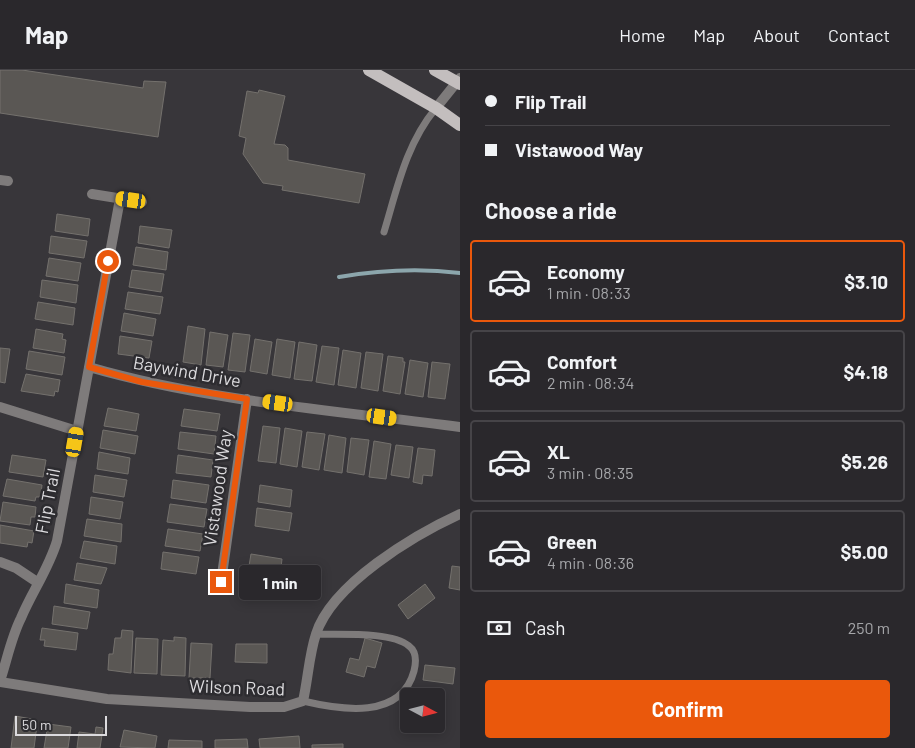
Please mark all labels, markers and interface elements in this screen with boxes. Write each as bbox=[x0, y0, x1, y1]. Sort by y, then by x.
text: Map bbox=[25, 20, 68, 49]
text: Home bbox=[619, 24, 665, 46]
text: Map bbox=[693, 24, 725, 46]
text: About bbox=[753, 24, 800, 46]
text: Contact bbox=[828, 24, 890, 46]
text: Flip Trail bbox=[515, 90, 586, 113]
text: Vistawood Way bbox=[515, 138, 643, 161]
car bbox=[115, 190, 146, 210]
text: Choose a ride bbox=[485, 197, 617, 223]
route start bbox=[97, 250, 119, 272]
icon: car bbox=[487, 259, 532, 304]
text: Economy bbox=[547, 260, 625, 283]
text: $3.10 bbox=[844, 270, 888, 293]
text: 1 min · 08:33 bbox=[547, 283, 631, 302]
icon: car bbox=[487, 349, 532, 394]
text: Comfort bbox=[547, 350, 617, 373]
street label: Baywind Drive bbox=[131, 351, 243, 391]
text: $4.18 bbox=[844, 360, 888, 383]
text: 2 min · 08:34 bbox=[547, 373, 634, 392]
car bbox=[262, 393, 293, 413]
car bbox=[366, 407, 397, 427]
car bbox=[65, 426, 84, 458]
street label: Vistawood Way bbox=[198, 428, 236, 548]
icon: car bbox=[487, 439, 532, 484]
text: XL bbox=[547, 440, 570, 463]
text: $5.26 bbox=[841, 450, 888, 473]
text: 3 min · 08:35 bbox=[547, 463, 633, 482]
street label: Flip Trail bbox=[30, 466, 64, 535]
icon: car bbox=[487, 529, 532, 574]
text: Green bbox=[547, 530, 597, 553]
text: $5.00 bbox=[841, 540, 888, 563]
text: 4 min · 08:36 bbox=[547, 553, 634, 572]
callout: 1 min bbox=[238, 564, 321, 600]
route end bbox=[210, 571, 232, 593]
text: 1 min bbox=[262, 573, 298, 592]
icon: cash bbox=[485, 614, 513, 642]
text: Cash bbox=[525, 616, 566, 639]
text: 250 m bbox=[848, 618, 890, 637]
street label: Wilson Road bbox=[189, 674, 285, 700]
button: Confirm bbox=[485, 680, 890, 738]
north arrow bbox=[400, 688, 445, 732]
map controls bbox=[400, 688, 445, 733]
scale bar bbox=[15, 713, 108, 736]
text: 50 m bbox=[22, 716, 51, 733]

